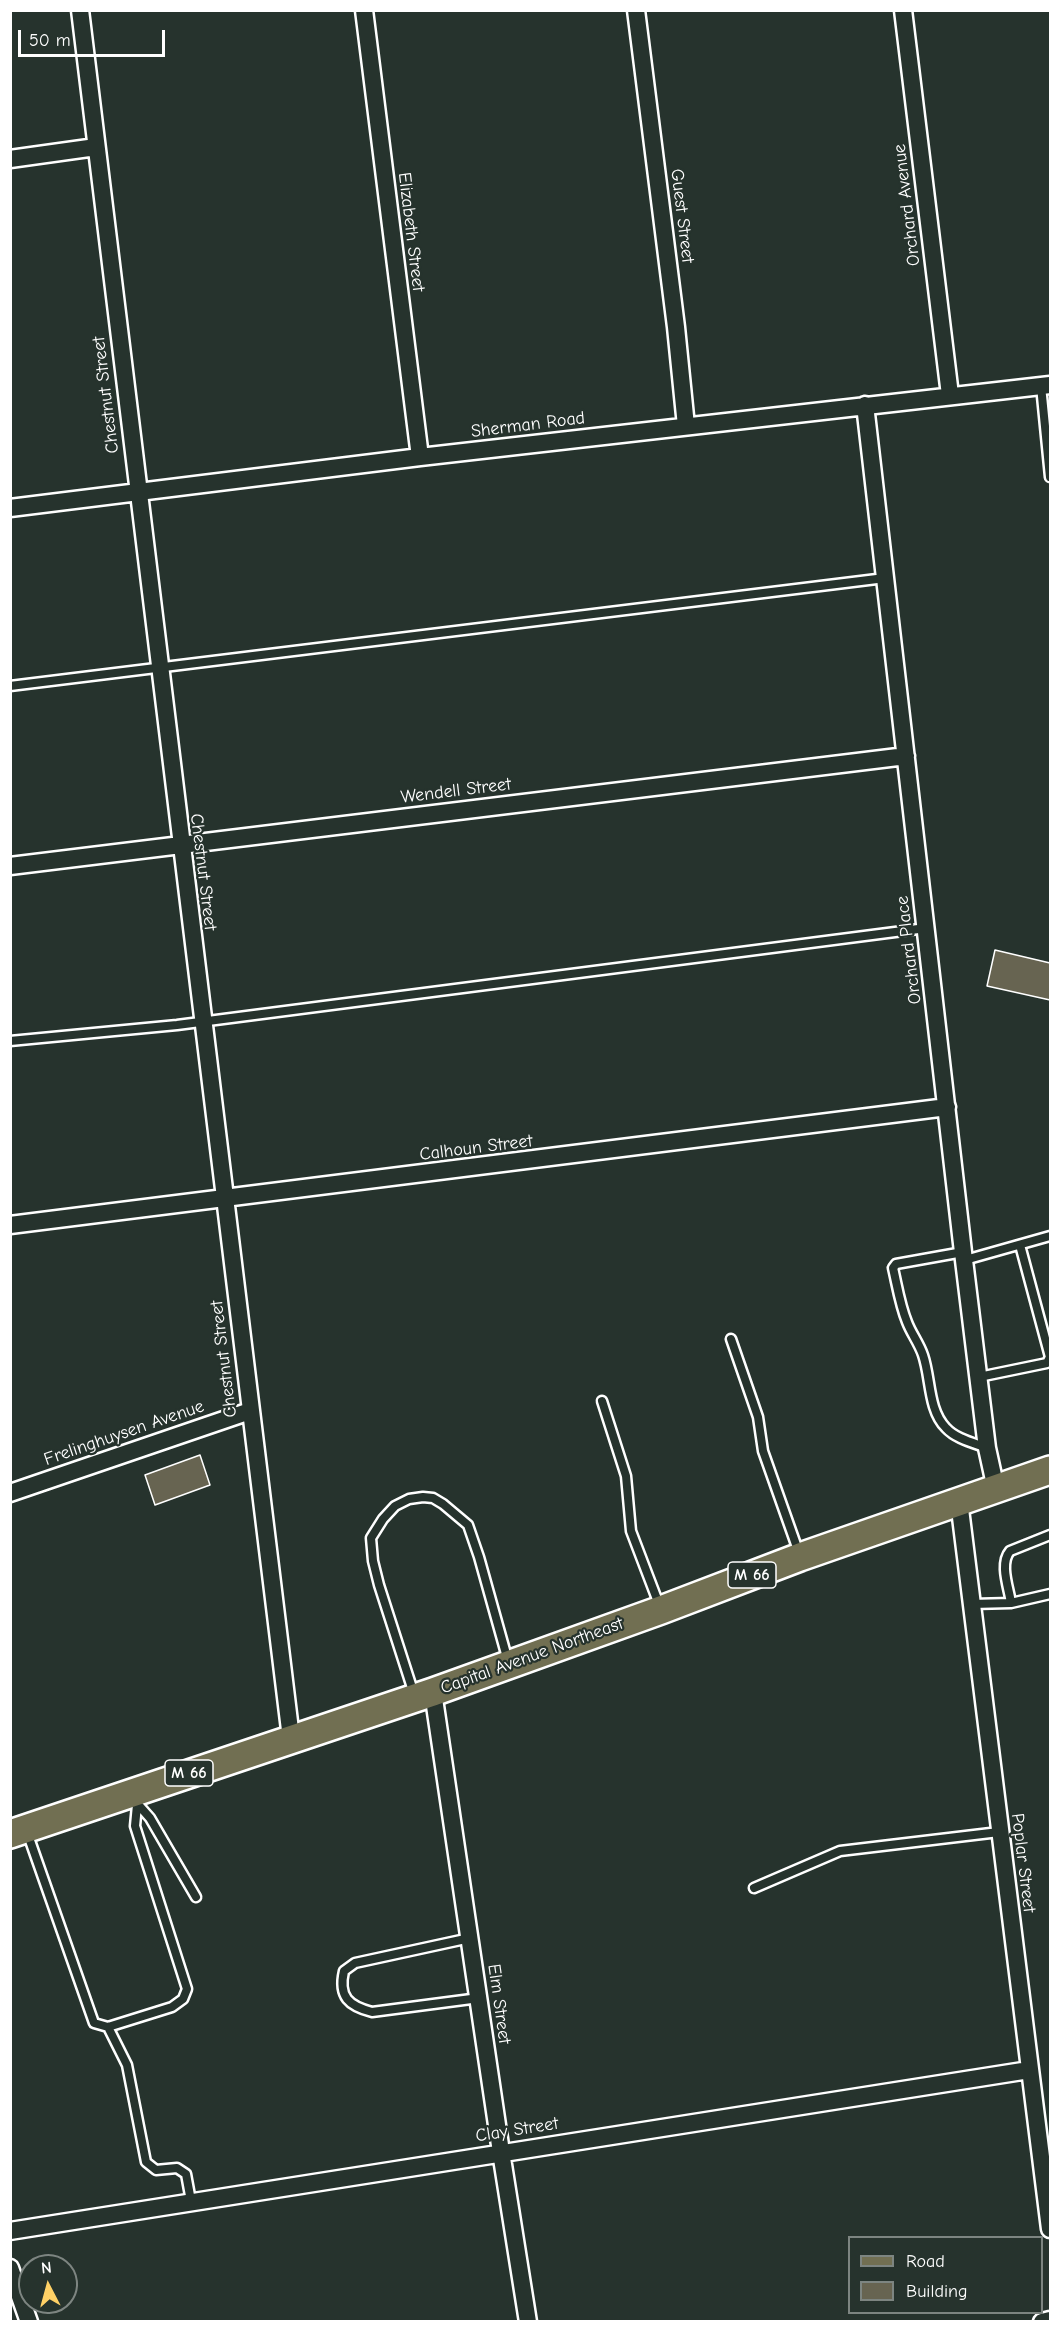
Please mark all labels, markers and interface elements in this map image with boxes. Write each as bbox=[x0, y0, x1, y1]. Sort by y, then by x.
scale bar bbox=[21, 18, 168, 56]
text: 50 m bbox=[29, 30, 71, 51]
street label: Orchard Avenue bbox=[889, 143, 925, 267]
street label: Guest Street bbox=[666, 168, 698, 264]
street label: Elizabeth Street bbox=[393, 171, 429, 293]
street label: Chestnut Street bbox=[88, 335, 124, 455]
street label: Sherman Road bbox=[470, 407, 586, 443]
street label: Wendell Street bbox=[400, 774, 512, 808]
street label: Chestnut Street bbox=[185, 812, 221, 932]
street label: Orchard Place bbox=[892, 895, 926, 1005]
street label: Calhoun Street bbox=[418, 1130, 534, 1166]
street label: Chestnut Street bbox=[206, 1299, 242, 1419]
street label: Frelinghuysen Avenue bbox=[41, 1395, 207, 1471]
road number: M 66 bbox=[728, 1562, 776, 1588]
street label: Capital Avenue Northeast bbox=[438, 1613, 626, 1699]
road number: M 66 bbox=[165, 1760, 213, 1786]
street label: Poplar Street bbox=[1006, 1812, 1040, 1914]
street label: Elm Street bbox=[483, 1963, 515, 2045]
street label: Clay Street bbox=[474, 2113, 560, 2147]
legend bbox=[848, 2236, 1043, 2314]
text: Road bbox=[906, 2251, 945, 2272]
north arrow bbox=[18, 2254, 78, 2314]
text: N bbox=[40, 2259, 52, 2278]
text: Building bbox=[906, 2281, 968, 2302]

